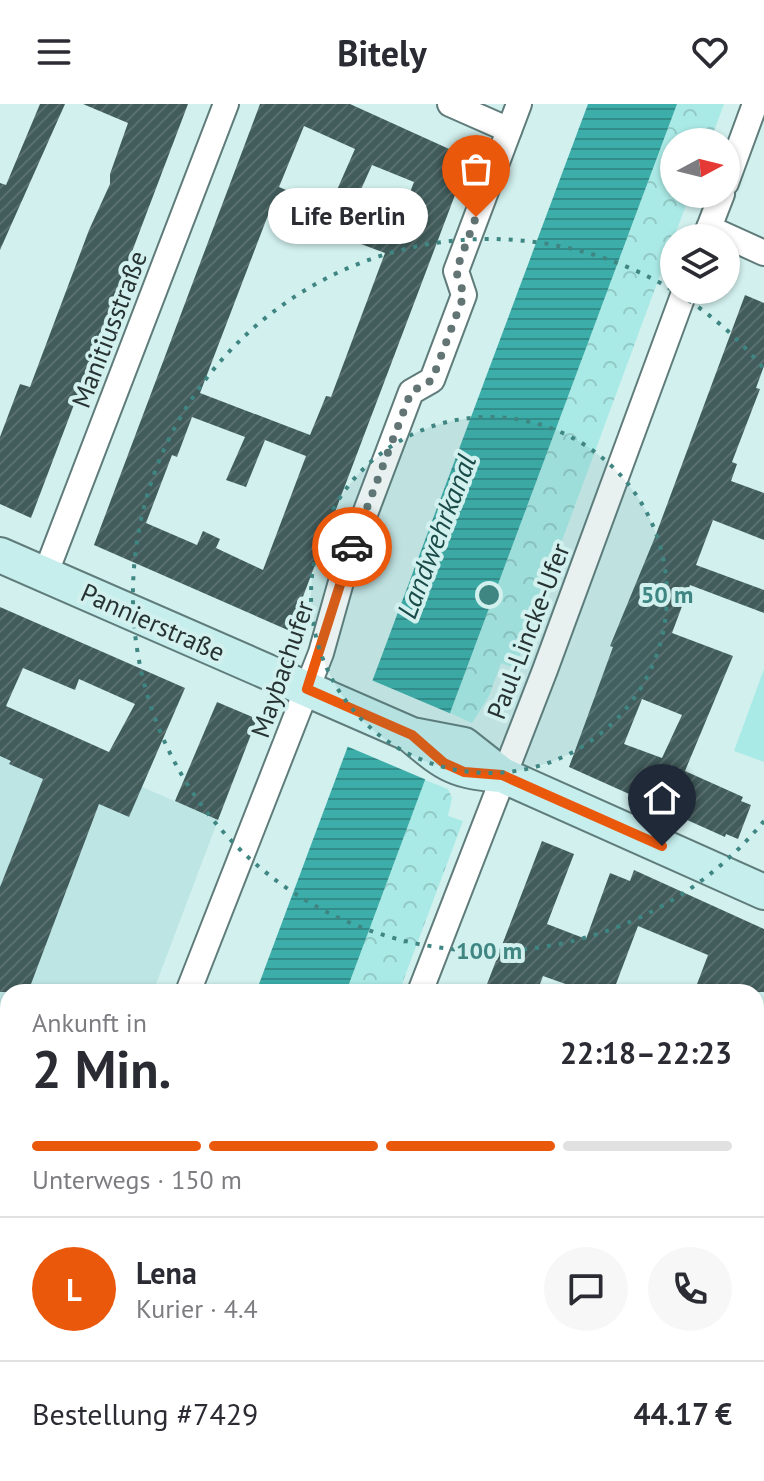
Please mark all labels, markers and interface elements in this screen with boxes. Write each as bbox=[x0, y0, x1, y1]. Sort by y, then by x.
text: Bitely bbox=[337, 29, 427, 76]
icon: menu bbox=[32, 30, 76, 74]
icon: heart bbox=[688, 30, 732, 74]
north arrow bbox=[660, 128, 740, 208]
map controls bbox=[660, 128, 740, 304]
pin bbox=[442, 135, 510, 217]
icon: bag bbox=[454, 147, 498, 191]
callout: Life Berlin bbox=[268, 189, 428, 245]
text: Life Berlin bbox=[291, 199, 405, 232]
button: layers bbox=[660, 224, 740, 304]
street label: Manitiusstraße bbox=[64, 246, 154, 412]
water label: Landwehrkanal bbox=[388, 448, 484, 623]
courier bbox=[312, 507, 392, 587]
icon: car bbox=[330, 525, 374, 569]
street label: Paul-Lincke-Ufer bbox=[479, 538, 577, 724]
street label: Pannierstraße bbox=[76, 576, 230, 668]
text: 50 m bbox=[641, 579, 693, 610]
centre of rings bbox=[475, 581, 503, 609]
street label: Maybachufer bbox=[243, 596, 321, 742]
pin bbox=[628, 764, 696, 846]
icon: home bbox=[640, 776, 684, 820]
text: 100 m bbox=[456, 935, 522, 966]
text: Ankunft in bbox=[32, 1006, 147, 1039]
text: 22:18–22:23 bbox=[560, 1033, 732, 1072]
text: 2 Min. bbox=[32, 1035, 171, 1102]
text: Unterwegs · 150 m bbox=[32, 1163, 242, 1196]
button: chat bbox=[544, 1247, 628, 1331]
button: phone bbox=[648, 1247, 732, 1331]
text: Lena bbox=[136, 1253, 197, 1292]
text: L bbox=[66, 1270, 82, 1309]
text: Kurier · 4.4 bbox=[136, 1292, 258, 1325]
text: Bestellung #7429 bbox=[32, 1394, 258, 1433]
text: 44.17 € bbox=[634, 1394, 732, 1433]

